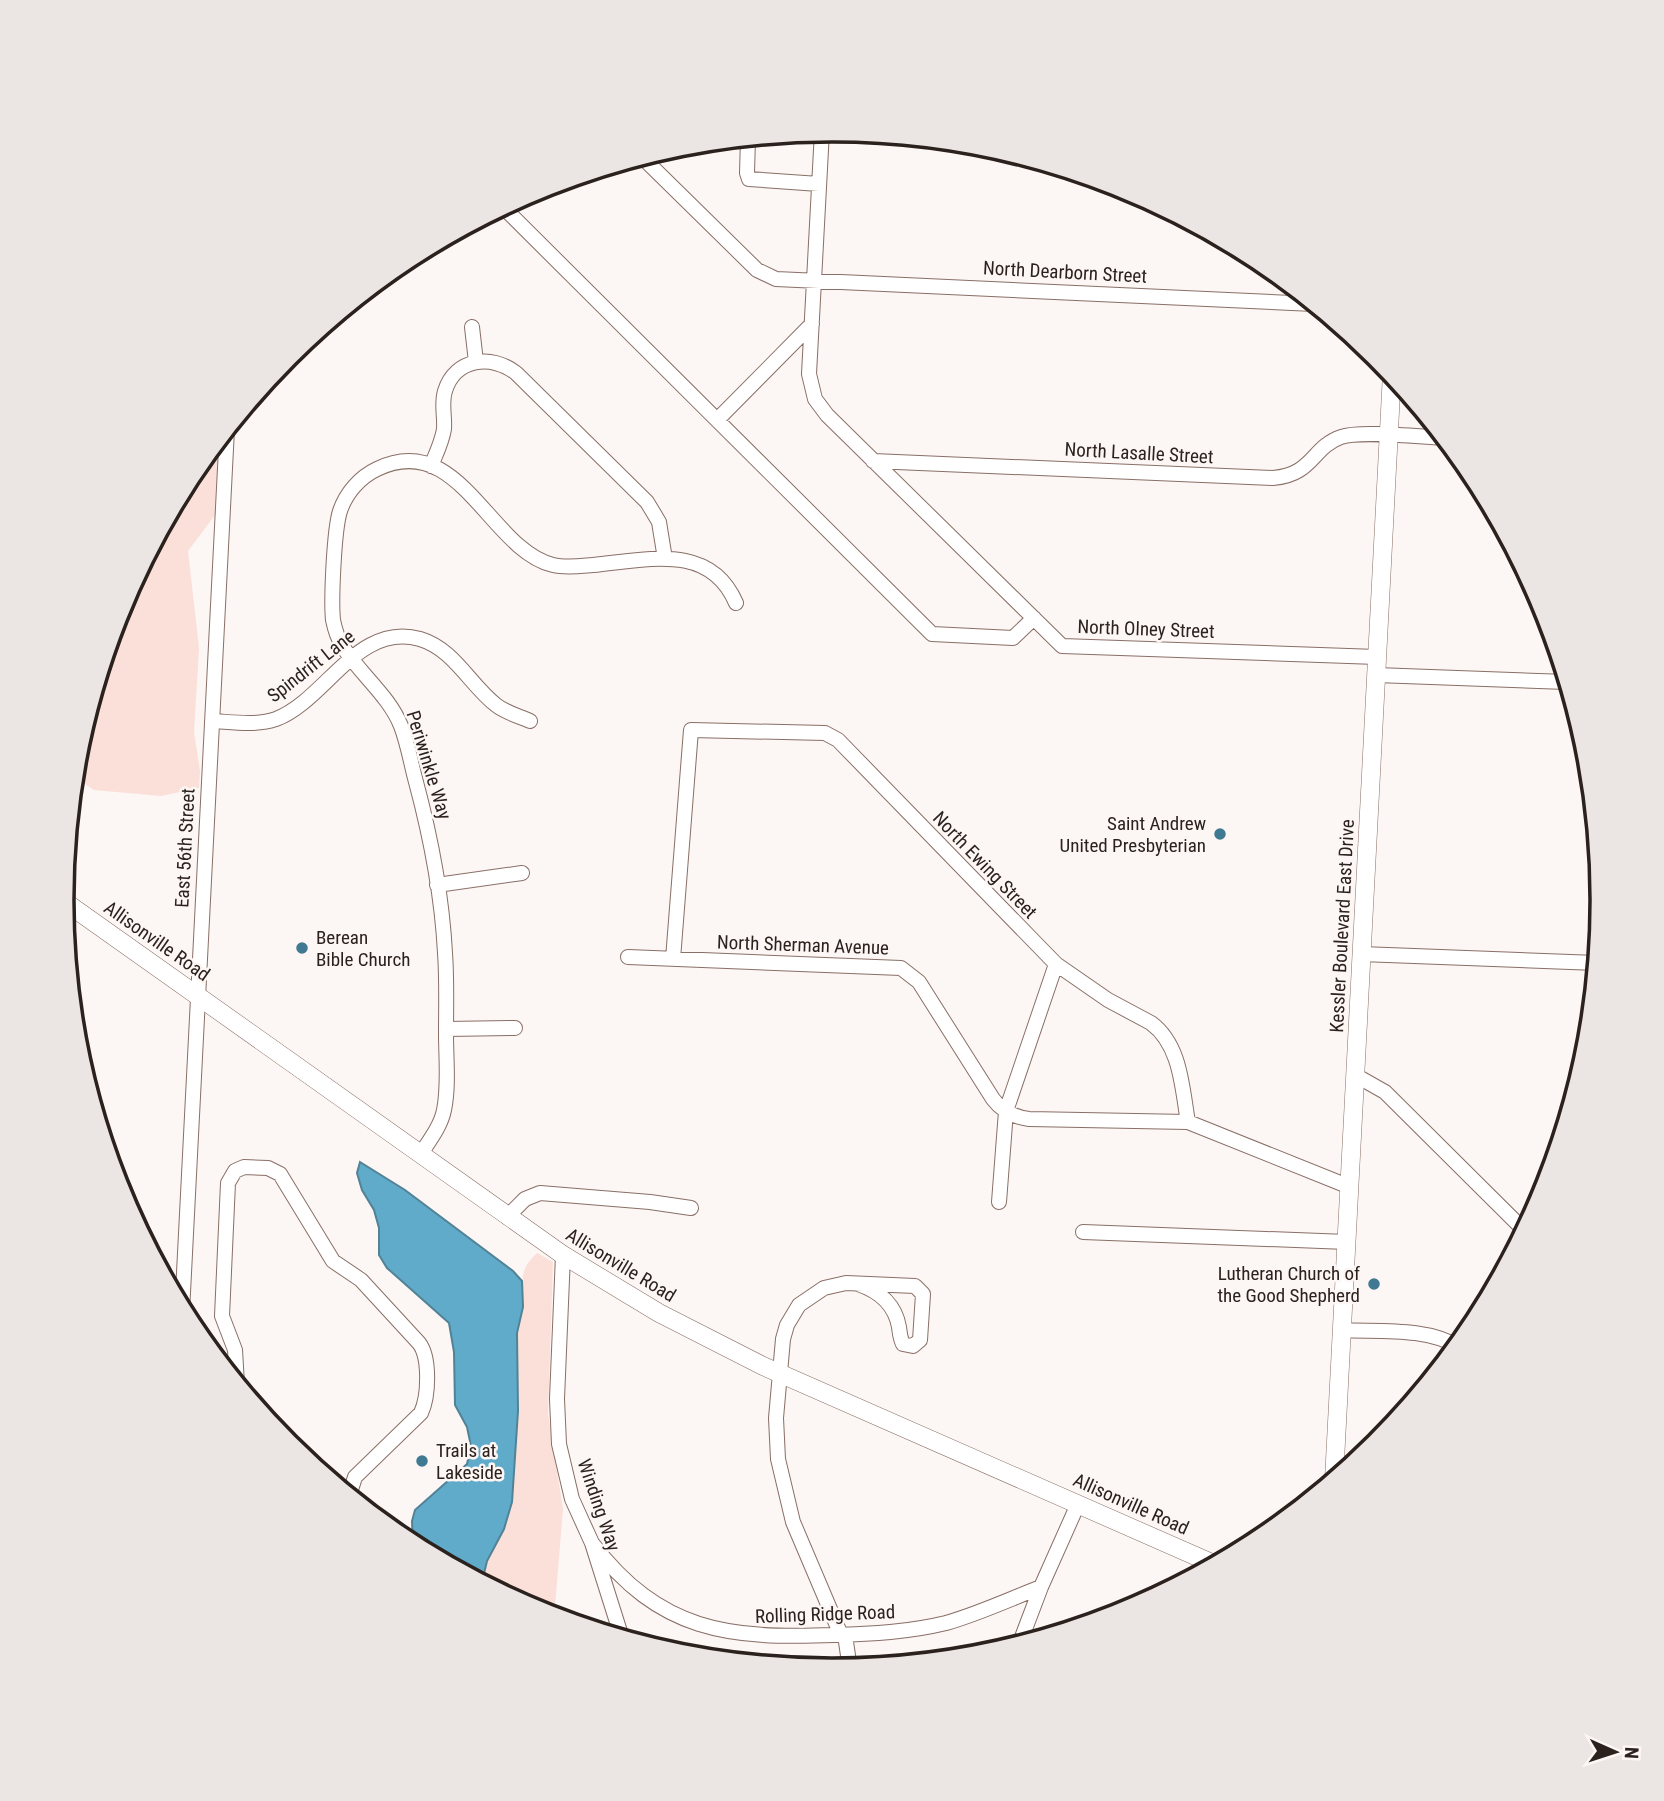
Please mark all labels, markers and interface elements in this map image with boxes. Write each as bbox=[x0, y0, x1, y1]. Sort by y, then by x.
street label: North Dearborn Street bbox=[982, 256, 1148, 288]
street label: North Lasalle Street bbox=[1064, 438, 1214, 468]
street label: North Olney Street bbox=[1077, 615, 1215, 643]
street label: Spindrift Lane bbox=[263, 625, 359, 707]
street label: Periwinkle Way bbox=[402, 708, 456, 822]
street label: East 56th Street bbox=[170, 788, 200, 908]
street label: North Ewing Street bbox=[928, 807, 1042, 923]
place label: Saint Andrew United Presbyterian bbox=[1060, 812, 1206, 857]
street label: Kessler Boulevard East Drive bbox=[1325, 819, 1359, 1033]
marker: Saint Andrew United Presbyterian bbox=[1212, 826, 1228, 842]
street label: Allisonville Road bbox=[100, 896, 214, 986]
place label: Berean Bible Church bbox=[316, 926, 410, 971]
street label: North Sherman Avenue bbox=[717, 931, 889, 959]
marker: Berean Bible Church bbox=[294, 940, 310, 956]
street label: Allisonville Road bbox=[562, 1223, 680, 1307]
place label: Lutheran Church of the Good Shepherd bbox=[1217, 1262, 1360, 1307]
marker: Lutheran Church of the Good Shepherd bbox=[1366, 1276, 1382, 1292]
place label: Trails at Lakeside bbox=[436, 1439, 503, 1484]
marker: Trails at Lakeside bbox=[414, 1453, 430, 1469]
street label: Winding Way bbox=[573, 1456, 625, 1554]
street label: Allisonville Road bbox=[1070, 1468, 1192, 1540]
street label: Rolling Ridge Road bbox=[754, 1600, 896, 1628]
north arrow bbox=[1580, 1717, 1650, 1787]
text: N bbox=[1620, 1746, 1643, 1759]

